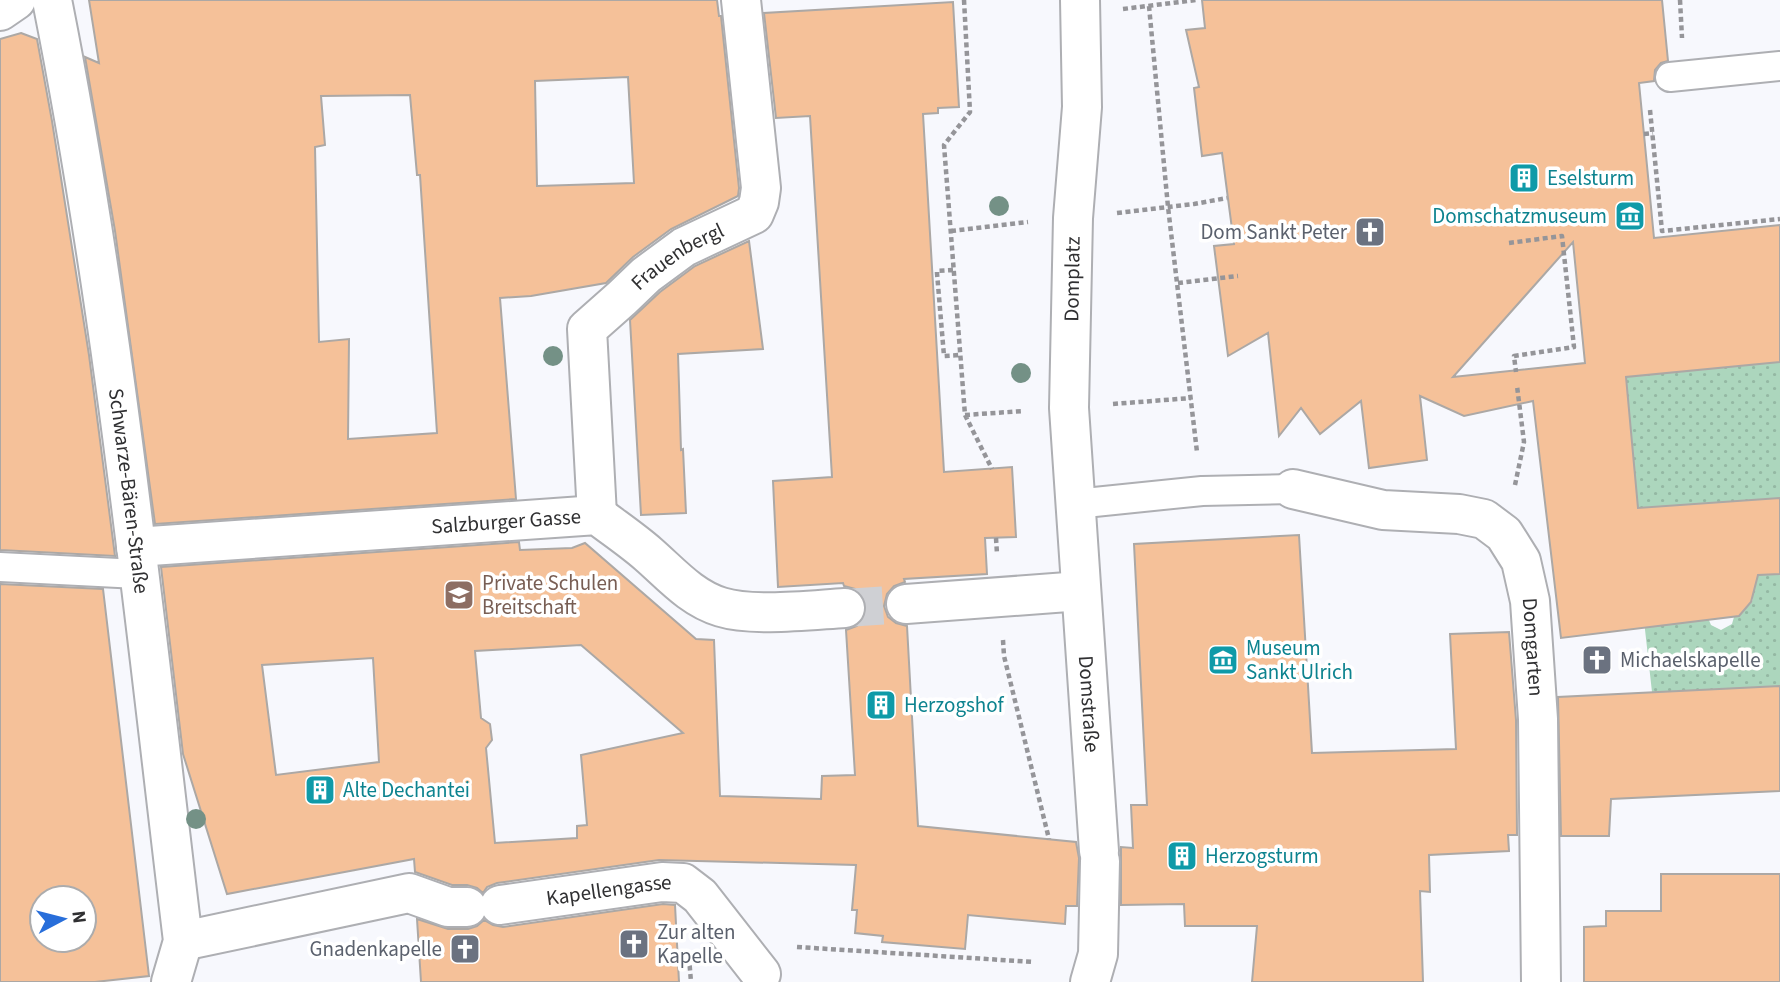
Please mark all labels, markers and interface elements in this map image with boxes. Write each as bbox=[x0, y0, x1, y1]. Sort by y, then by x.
building icon: Eselsturm bbox=[1507, 161, 1541, 195]
place label: Eselsturm bbox=[1547, 163, 1634, 193]
museum icon: Domschatzmuseum bbox=[1613, 199, 1647, 233]
place label: Domschatzmuseum bbox=[1432, 201, 1607, 231]
street label: Frauenbergl bbox=[624, 215, 729, 297]
church icon: Dom Sankt Peter bbox=[1353, 215, 1387, 249]
place label: Dom Sankt Peter bbox=[1200, 217, 1348, 247]
street label: Domplatz bbox=[1056, 236, 1088, 322]
street label: Schwarze-Bären-Straße bbox=[101, 386, 157, 595]
street label: Salzburger Gasse bbox=[430, 501, 582, 541]
place label: Private Schulen Breitschaft bbox=[482, 568, 618, 622]
school or university icon: Private Schulen Breitschaft bbox=[442, 578, 476, 612]
street label: Domgarten bbox=[1515, 597, 1551, 697]
place label: Museum Sankt Ulrich bbox=[1246, 633, 1353, 687]
museum icon: Museum Sankt Ulrich bbox=[1206, 643, 1240, 677]
church icon: Michaelskapelle bbox=[1580, 643, 1614, 677]
place label: Michaelskapelle bbox=[1620, 645, 1761, 675]
street label: Domstraße bbox=[1071, 654, 1107, 753]
building icon: Herzogshof bbox=[864, 688, 898, 722]
place label: Herzogshof bbox=[904, 690, 1005, 720]
building icon: Alte Dechantei bbox=[303, 773, 337, 807]
place label: Alte Dechantei bbox=[343, 775, 470, 805]
building icon: Herzogsturm bbox=[1165, 839, 1199, 873]
place label: Herzogsturm bbox=[1205, 841, 1319, 871]
street label: Kapellengasse bbox=[544, 867, 672, 913]
north arrow bbox=[28, 884, 98, 954]
text: N bbox=[64, 909, 93, 925]
place label: Zur alten Kapelle bbox=[657, 917, 735, 971]
church icon: Zur alten Kapelle bbox=[617, 927, 651, 961]
church icon: Gnadenkapelle bbox=[448, 932, 482, 966]
place label: Gnadenkapelle bbox=[309, 934, 442, 964]

